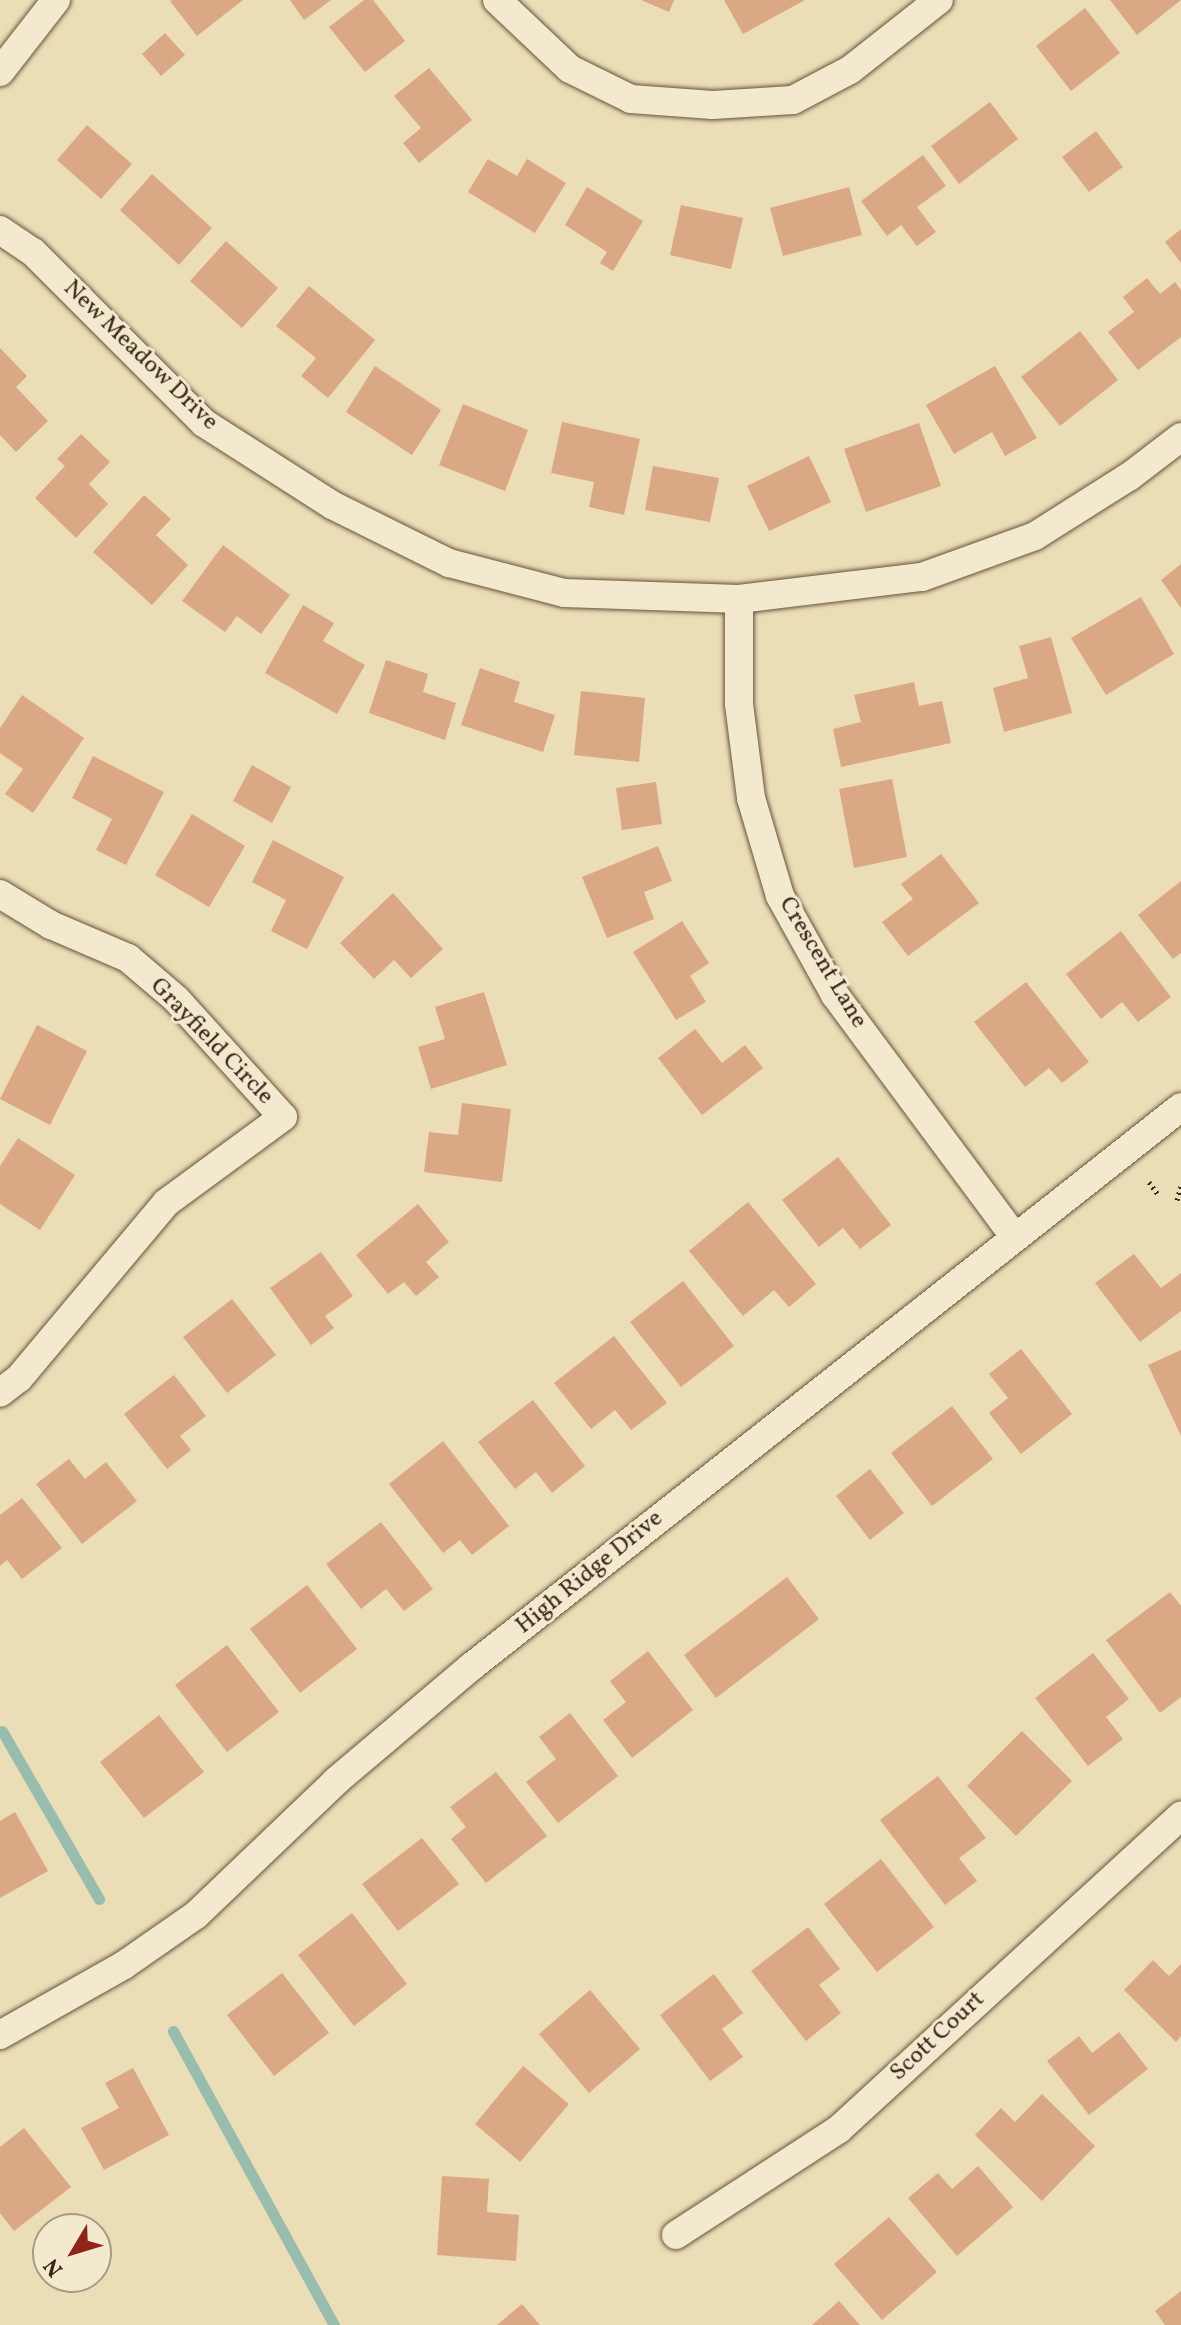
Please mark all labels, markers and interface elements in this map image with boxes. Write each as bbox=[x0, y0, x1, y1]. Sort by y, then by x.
street label: New Meadow Drive bbox=[56, 274, 224, 438]
street label: Crescent Lane bbox=[772, 892, 872, 1034]
street label: Grayfield Circle bbox=[143, 973, 279, 1111]
street label: High Ridge Drive bbox=[511, 1505, 669, 1641]
street label: Scott Court bbox=[885, 1986, 991, 2088]
north arrow bbox=[32, 2213, 112, 2293]
text: N bbox=[37, 2251, 71, 2283]

